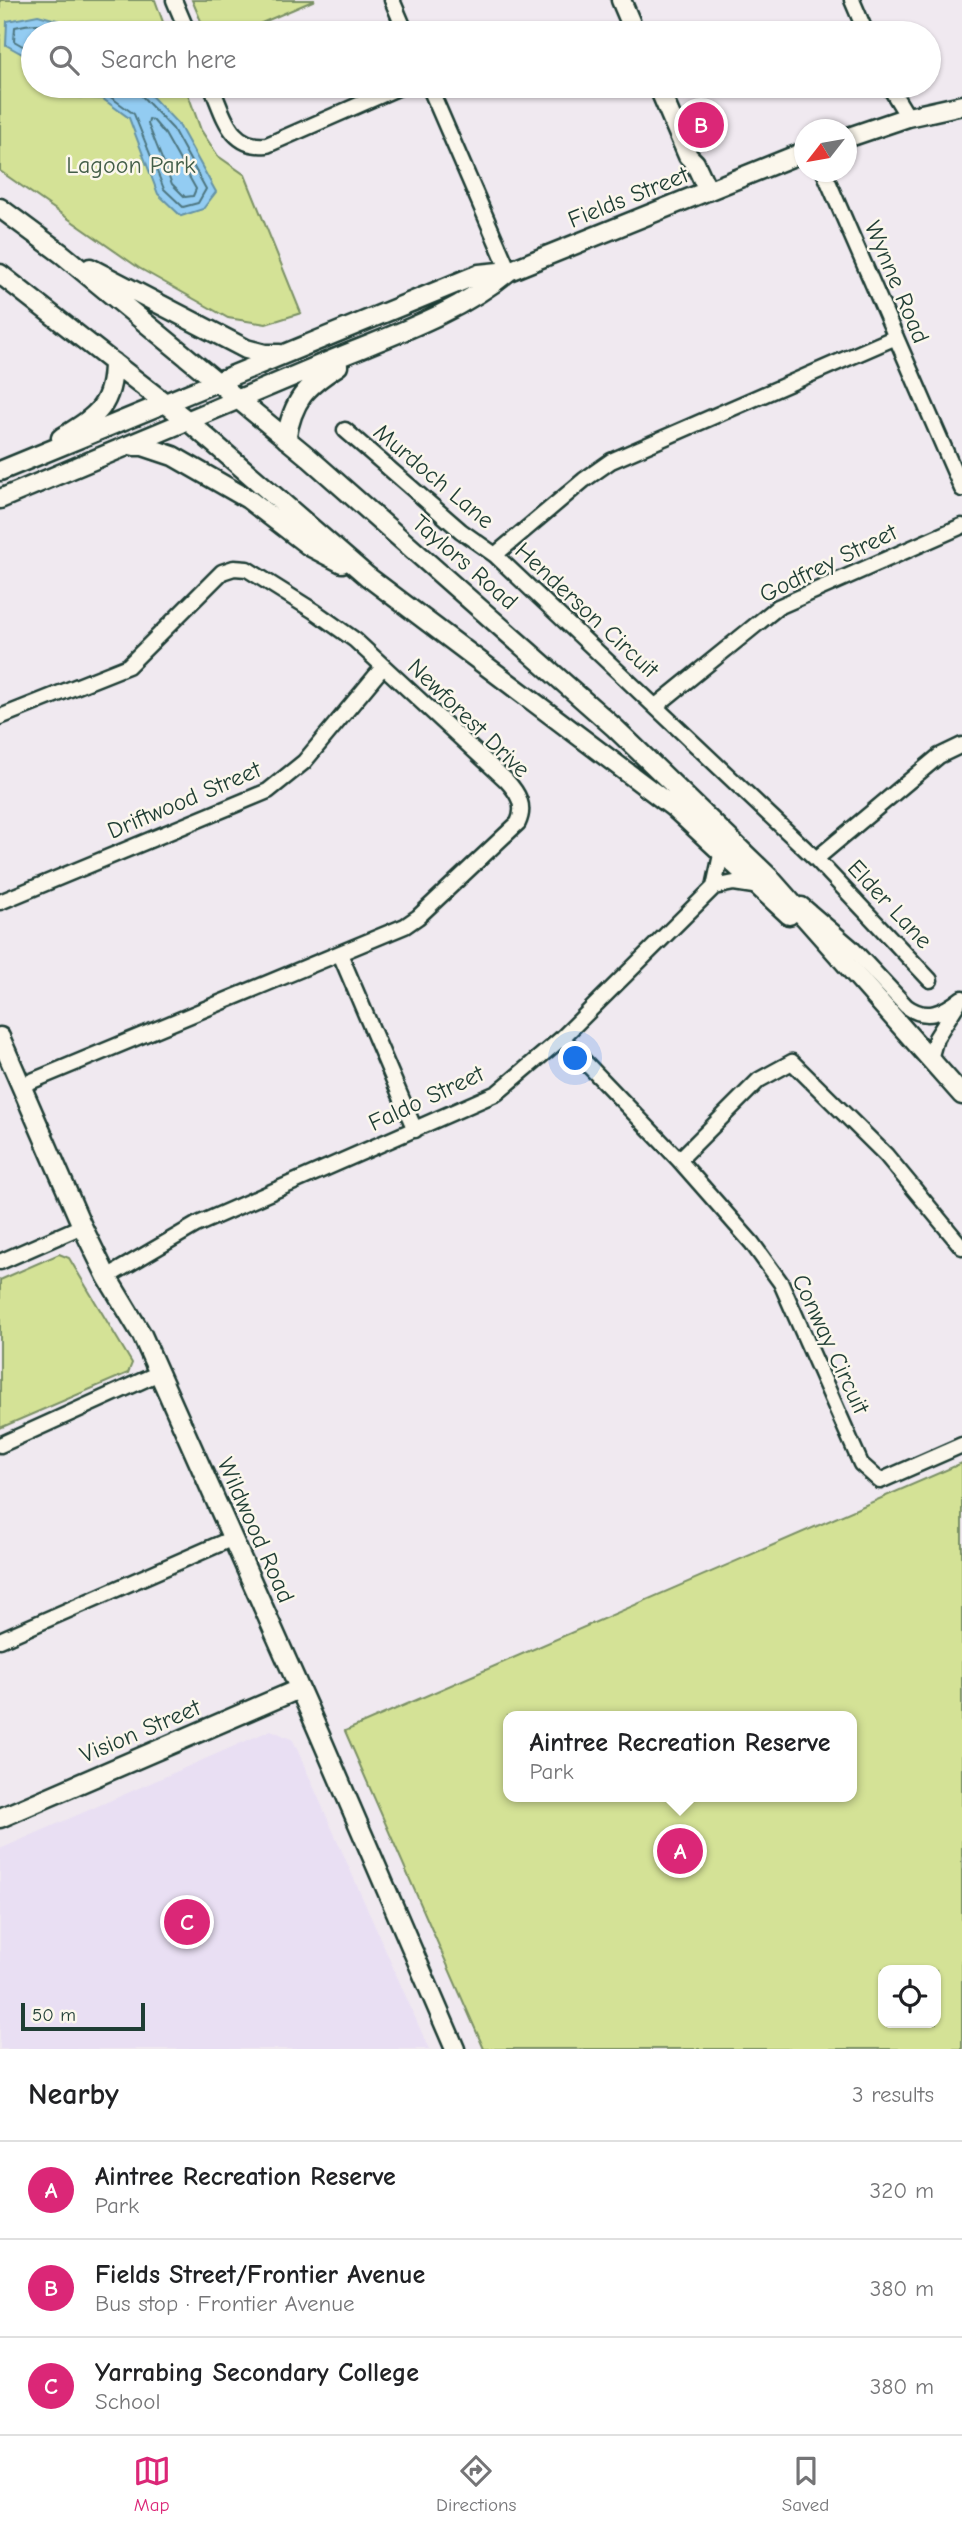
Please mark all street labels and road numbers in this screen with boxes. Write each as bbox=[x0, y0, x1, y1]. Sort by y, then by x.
street label: Fields Street bbox=[564, 160, 693, 234]
street label: Wynne Road bbox=[859, 217, 935, 347]
street label: Murdoch Lane bbox=[368, 418, 500, 534]
street label: Taylors Road bbox=[406, 509, 524, 615]
street label: Godfrey Street bbox=[755, 517, 902, 608]
street label: Henderson Circuit bbox=[509, 536, 665, 684]
street label: Newforest Drive bbox=[402, 653, 536, 783]
street label: Driftwood Street bbox=[103, 755, 266, 845]
street label: Elder Lane bbox=[842, 854, 938, 954]
street label: Faldo Street bbox=[364, 1059, 489, 1137]
street label: Conway Circuit bbox=[786, 1270, 876, 1419]
street label: Wildwood Road bbox=[211, 1453, 301, 1607]
street label: Vision Street bbox=[76, 1693, 205, 1769]

